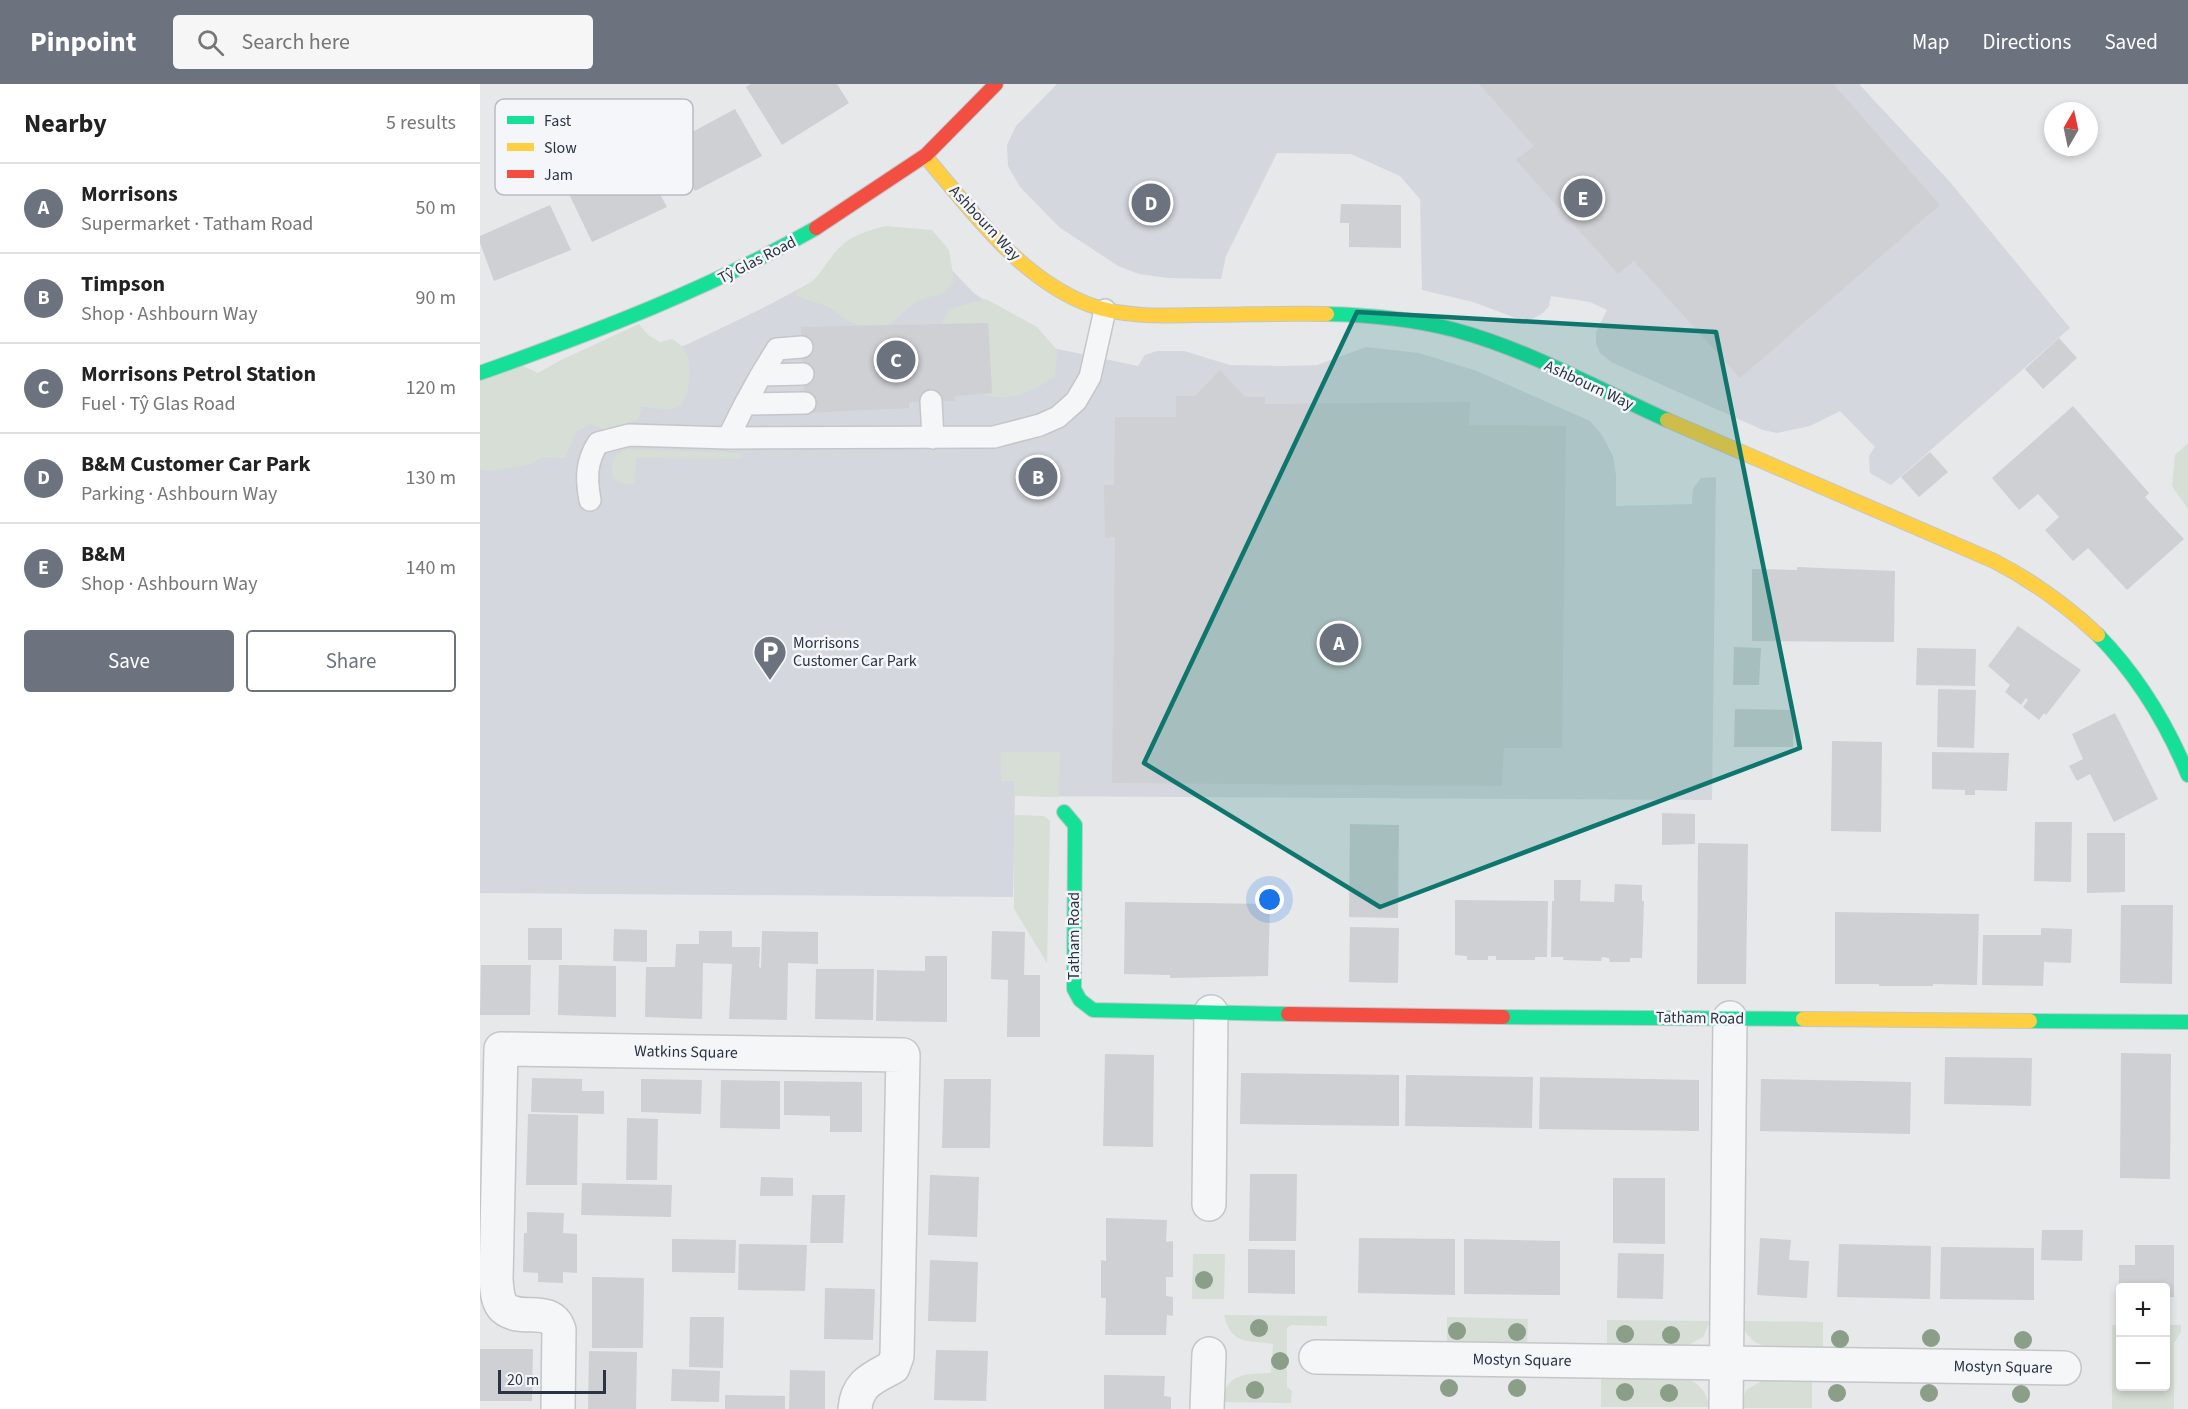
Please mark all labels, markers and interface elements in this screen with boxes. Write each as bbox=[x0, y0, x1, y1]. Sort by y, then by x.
search box bbox=[173, 15, 593, 69]
text: Pinpoint bbox=[30, 22, 137, 62]
icon: search bbox=[194, 26, 227, 59]
text: Search here bbox=[242, 26, 350, 58]
text: Map bbox=[1912, 27, 1950, 57]
text: Directions bbox=[1983, 27, 2071, 57]
text: Saved bbox=[2104, 27, 2158, 57]
legend bbox=[495, 99, 693, 195]
north arrow bbox=[2044, 102, 2098, 156]
text: Nearby bbox=[24, 105, 107, 142]
text: 5 results bbox=[386, 109, 456, 137]
text: Fast bbox=[544, 110, 572, 132]
text: Slow bbox=[544, 137, 577, 159]
text: Jam bbox=[544, 164, 573, 186]
pin: E bbox=[1564, 176, 1602, 220]
text: Morrisons bbox=[81, 178, 178, 210]
street label: Ashbourn Way bbox=[944, 180, 1026, 266]
pin: D bbox=[1132, 180, 1170, 226]
text: A bbox=[38, 194, 49, 222]
text: 50 m bbox=[416, 194, 456, 222]
text: Supermarket · Tatham Road bbox=[81, 210, 313, 238]
street label: Tŷ Glas Road bbox=[714, 231, 800, 289]
text: Timpson bbox=[81, 268, 165, 300]
text: B bbox=[37, 284, 50, 312]
text: 90 m bbox=[416, 284, 456, 312]
text: Shop · Ashbourn Way bbox=[81, 300, 258, 328]
pin: C bbox=[876, 338, 916, 382]
street label: Ashbourn Way bbox=[1541, 355, 1638, 415]
text: Morrisons Petrol Station bbox=[81, 358, 316, 390]
text: C bbox=[38, 374, 49, 402]
text: 120 m bbox=[406, 374, 456, 402]
text: Fuel · Tŷ Glas Road bbox=[81, 390, 236, 418]
text: B&M Customer Car Park bbox=[81, 448, 311, 480]
pin: B bbox=[1018, 454, 1058, 500]
text: D bbox=[37, 464, 50, 492]
text: 130 m bbox=[406, 464, 456, 492]
text: Parking · Ashbourn Way bbox=[81, 480, 277, 508]
text: B&M bbox=[81, 538, 126, 570]
text: E bbox=[38, 554, 49, 582]
text: 140 m bbox=[406, 554, 456, 582]
text: Shop · Ashbourn Way bbox=[81, 570, 258, 598]
pin: A bbox=[1320, 620, 1358, 666]
button: Save bbox=[24, 630, 234, 692]
button: Share bbox=[246, 630, 456, 692]
place label: Morrisons Customer Car Park bbox=[793, 632, 917, 672]
parking icon: Morrisons Customer Car Park bbox=[752, 634, 788, 681]
your location bbox=[1255, 885, 1284, 914]
street label: Tatham Road bbox=[1063, 892, 1085, 980]
street label: Tatham Road bbox=[1656, 1006, 1744, 1030]
street label: Watkins Square bbox=[634, 1040, 738, 1064]
map controls bbox=[2116, 1283, 2170, 1391]
button: + bbox=[2116, 1283, 2170, 1337]
button: − bbox=[2116, 1337, 2170, 1391]
street label: Mostyn Square bbox=[1472, 1348, 1572, 1372]
street label: Mostyn Square bbox=[1953, 1355, 2053, 1379]
scale bar bbox=[498, 1367, 606, 1394]
text: 20 m bbox=[507, 1369, 539, 1391]

